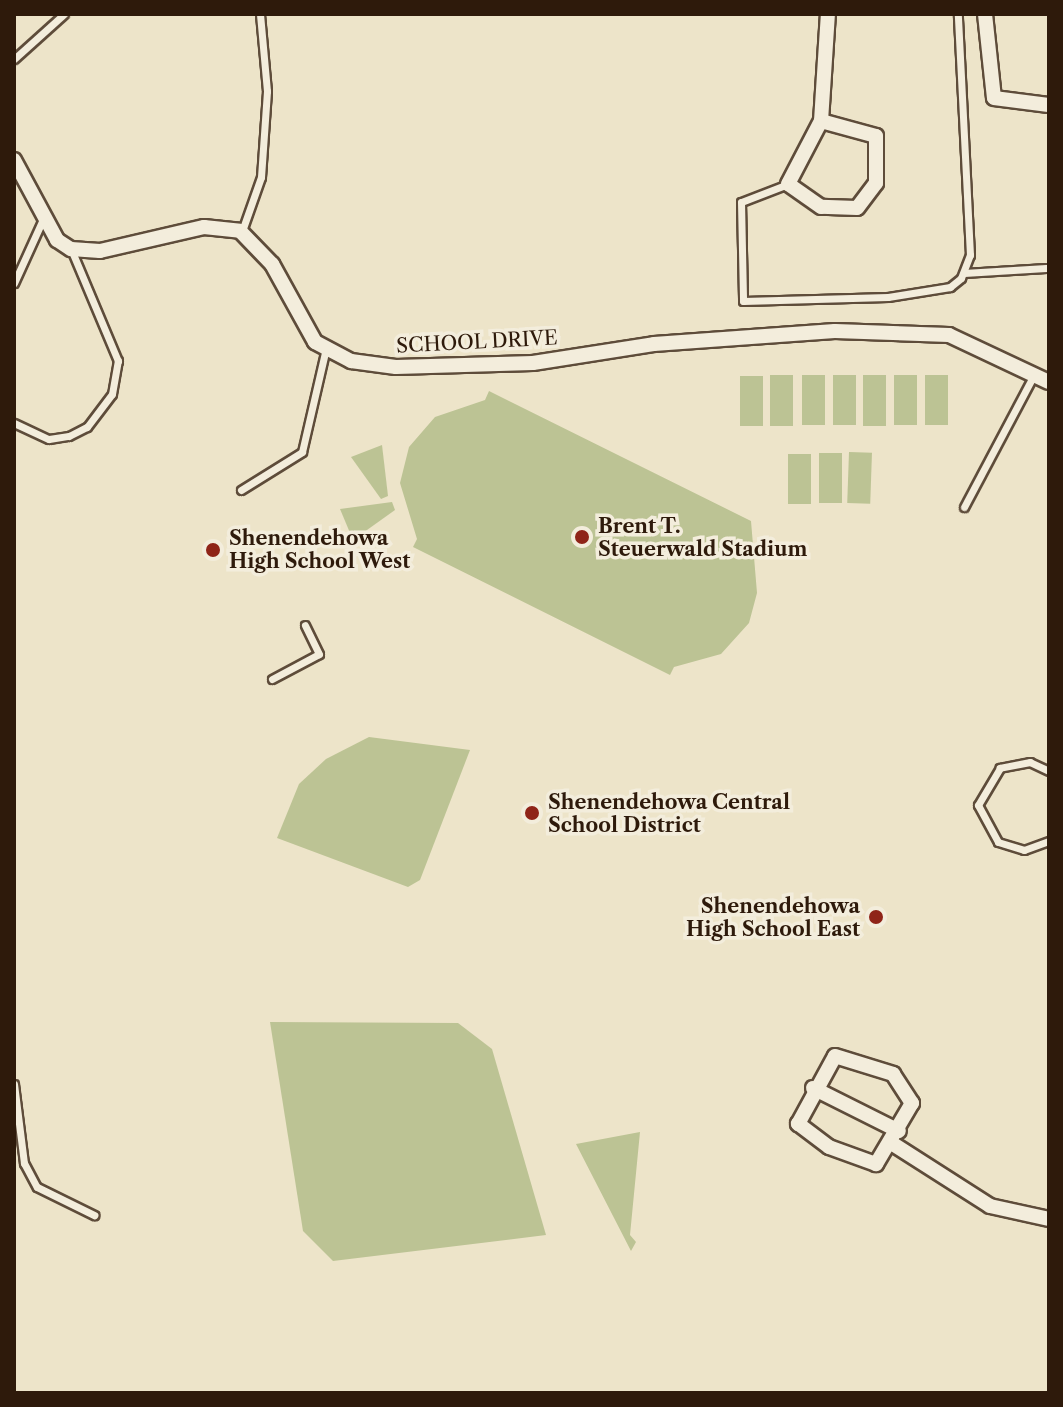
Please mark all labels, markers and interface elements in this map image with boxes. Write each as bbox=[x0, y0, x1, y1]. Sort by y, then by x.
street label: SCHOOL DRIVE bbox=[395, 326, 559, 358]
place label: Brent T. Steuerwald Stadium bbox=[598, 514, 807, 561]
place label: Shenendehowa High School West bbox=[229, 526, 411, 573]
marker: Brent T. Steuerwald Stadium bbox=[573, 528, 591, 546]
marker: Shenendehowa High School West bbox=[204, 541, 222, 559]
place label: Shenendehowa Central School District bbox=[548, 790, 790, 837]
marker: Shenendehowa Central School District bbox=[523, 804, 541, 822]
place label: Shenendehowa High School East bbox=[686, 894, 860, 941]
marker: Shenendehowa High School East bbox=[867, 908, 885, 926]

